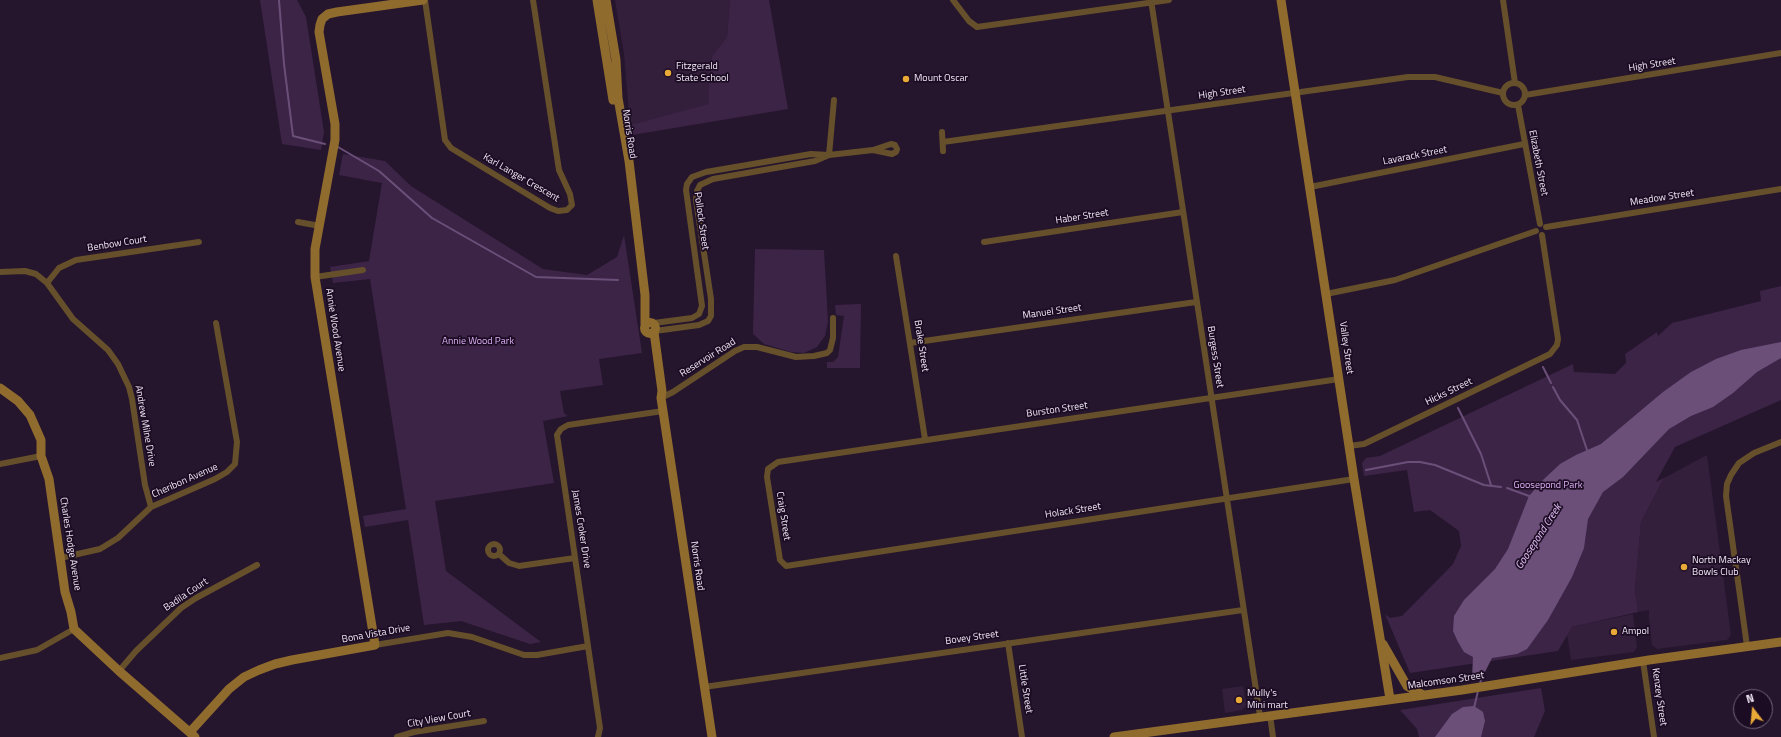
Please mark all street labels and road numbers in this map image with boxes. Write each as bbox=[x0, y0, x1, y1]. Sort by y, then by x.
street label: High Street bbox=[1628, 55, 1676, 75]
street label: High Street bbox=[1198, 84, 1246, 102]
street label: Norris Road bbox=[619, 109, 639, 159]
street label: Elizabeth Street bbox=[1526, 129, 1550, 197]
street label: Lavarack Street bbox=[1382, 144, 1448, 168]
street label: Karl Langer Crescent bbox=[481, 151, 561, 205]
street label: Meadow Street bbox=[1629, 187, 1695, 209]
street label: Pollock Street bbox=[691, 191, 711, 251]
street label: Haber Street bbox=[1055, 207, 1109, 227]
street label: Benbow Court bbox=[87, 233, 147, 255]
street label: Annie Wood Avenue bbox=[322, 288, 348, 372]
street label: Manuel Street bbox=[1022, 302, 1082, 322]
street label: Brake Street bbox=[911, 319, 931, 373]
street label: Valley Street bbox=[1336, 321, 1356, 375]
street label: Burgess Street bbox=[1204, 325, 1226, 389]
street label: Reservoir Road bbox=[678, 336, 738, 380]
street label: Hicks Street bbox=[1424, 375, 1474, 409]
street label: Andrew Milne Drive bbox=[132, 384, 158, 468]
street label: Burston Street bbox=[1026, 400, 1088, 420]
street label: Cheribon Avenue bbox=[150, 461, 220, 501]
street label: James Croker Drive bbox=[569, 489, 593, 569]
street label: Craig Street bbox=[773, 491, 793, 541]
street label: Charles Hodge Avenue bbox=[57, 496, 83, 592]
street label: Holack Street bbox=[1044, 501, 1102, 521]
street label: Norris Road bbox=[688, 541, 706, 591]
street label: Badila Court bbox=[161, 576, 211, 614]
street label: Bona Vista Drive bbox=[341, 622, 411, 646]
street label: Bovey Street bbox=[945, 628, 999, 648]
street label: Little Street bbox=[1015, 664, 1035, 714]
street label: Kenzey Street bbox=[1649, 667, 1669, 727]
street label: Malcomson Street bbox=[1407, 670, 1485, 692]
street label: City View Court bbox=[406, 708, 472, 730]

